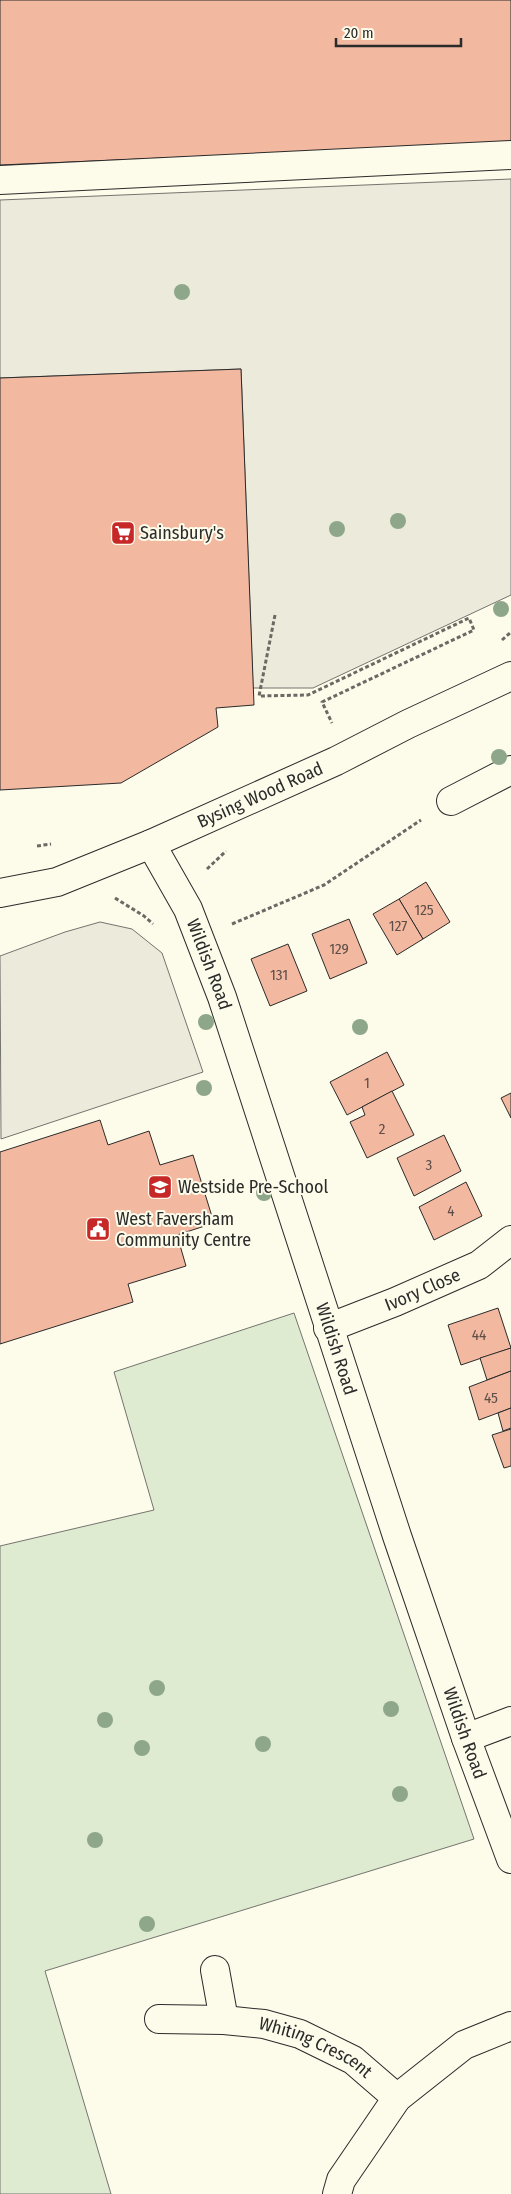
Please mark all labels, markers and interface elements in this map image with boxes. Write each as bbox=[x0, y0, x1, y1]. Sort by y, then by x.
scale bar bbox=[336, 15, 461, 47]
text: 20 m bbox=[344, 24, 374, 42]
supermarket icon: Sainsbury's bbox=[110, 520, 136, 546]
place label: Sainsbury's bbox=[140, 522, 224, 544]
street label: Bysing Wood Road bbox=[194, 757, 326, 833]
house number: 125 bbox=[414, 901, 434, 919]
street label: Wildish Road bbox=[182, 916, 236, 1012]
house number: 127 bbox=[389, 917, 407, 935]
house number: 129 bbox=[329, 940, 349, 958]
house number: 131 bbox=[270, 966, 288, 984]
house number: 1 bbox=[364, 1074, 370, 1092]
house number: 2 bbox=[379, 1120, 386, 1138]
house number: 3 bbox=[426, 1156, 433, 1174]
school or university icon: Westside Pre-School bbox=[147, 1174, 173, 1200]
place label: Westside Pre-School bbox=[178, 1176, 328, 1198]
house number: 4 bbox=[447, 1202, 455, 1220]
place label: West Faversham Community Centre bbox=[116, 1208, 251, 1251]
public building icon: West Faversham Community Centre bbox=[85, 1216, 111, 1242]
street label: Ivory Close bbox=[382, 1264, 464, 1316]
street label: Wildish Road bbox=[311, 1300, 361, 1398]
house number: 44 bbox=[472, 1326, 486, 1344]
house number: 45 bbox=[484, 1389, 498, 1407]
street label: Wildish Road bbox=[438, 1684, 491, 1782]
street label: Whiting Crescent bbox=[256, 2012, 377, 2083]

